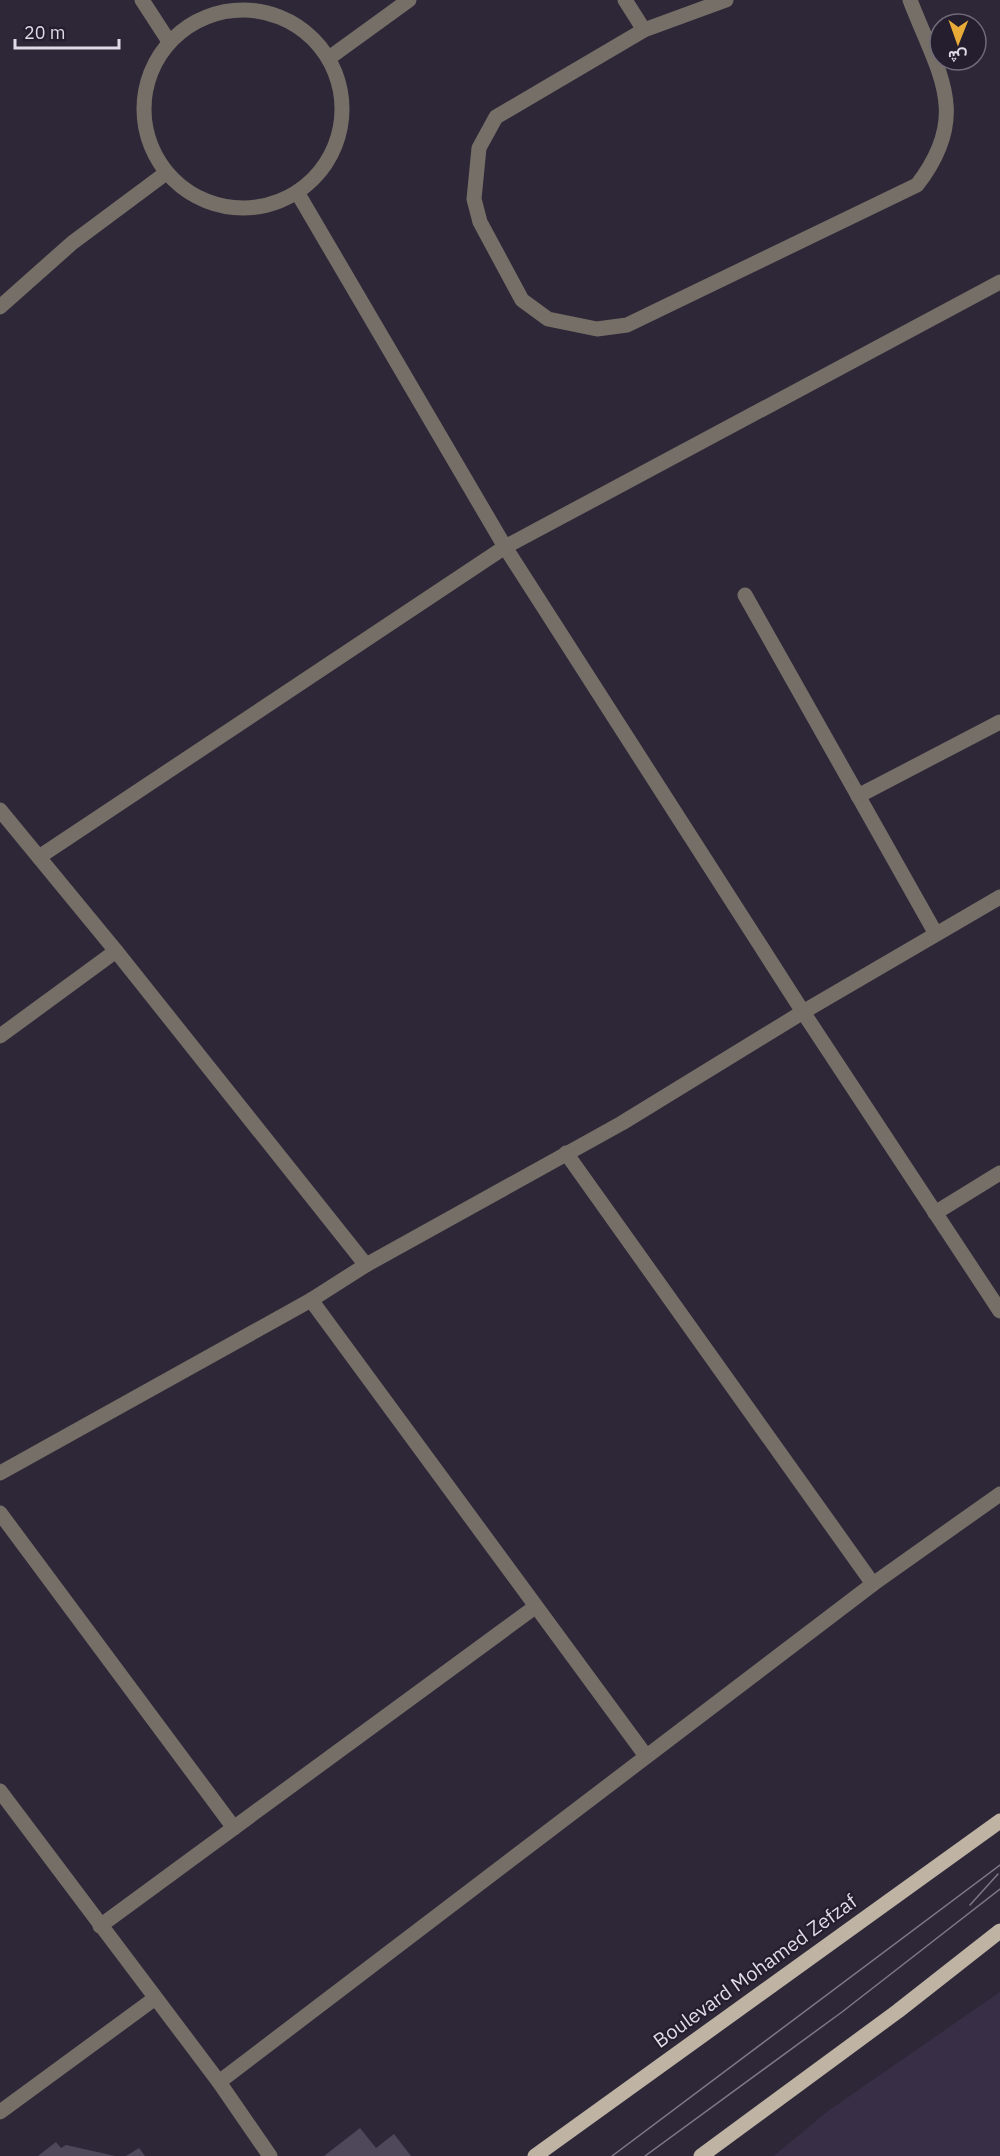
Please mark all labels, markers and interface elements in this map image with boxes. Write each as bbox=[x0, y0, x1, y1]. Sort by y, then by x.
scale bar bbox=[15, 12, 118, 50]
north arrow bbox=[928, 12, 988, 72]
text: 20 m bbox=[24, 21, 66, 44]
text: ش bbox=[948, 47, 968, 67]
street label: Boulevard Mohamed Zefzaf bbox=[648, 1887, 862, 2054]

